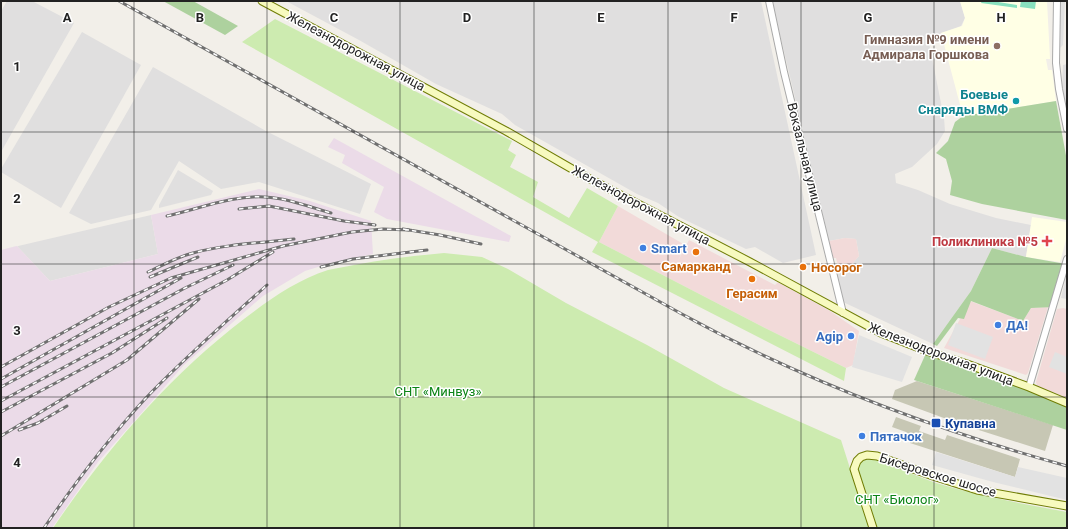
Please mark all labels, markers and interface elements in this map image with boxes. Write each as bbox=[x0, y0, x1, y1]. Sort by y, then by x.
street label: Железнодорожная улица bbox=[284, 8, 428, 94]
text: A bbox=[63, 10, 72, 25]
text: B bbox=[196, 10, 204, 25]
text: C bbox=[330, 10, 339, 25]
text: D bbox=[463, 10, 471, 25]
text: E bbox=[597, 10, 605, 25]
text: F bbox=[730, 10, 738, 25]
text: G bbox=[864, 10, 873, 25]
text: H bbox=[996, 10, 1006, 25]
place label: Гимназия №9 имени Адмирала Горшкова bbox=[863, 32, 989, 62]
marker: Гимназия №9 имени Адмирала Горшкова bbox=[992, 41, 1002, 51]
text: 1 bbox=[13, 59, 21, 74]
place label: Боевые Снаряды ВМФ bbox=[918, 87, 1008, 117]
marker: Боевые Снаряды ВМФ bbox=[1011, 96, 1021, 106]
street label: Вокзальная улица bbox=[784, 101, 826, 213]
street label: Железнодорожная улица bbox=[569, 162, 713, 248]
text: 2 bbox=[13, 191, 21, 206]
place label: Поликлиника №5 bbox=[932, 234, 1038, 249]
marker: Поликлиника №5 bbox=[1041, 235, 1053, 247]
place label: Smart bbox=[651, 241, 687, 256]
marker: Smart bbox=[638, 243, 648, 253]
marker: Самарканд bbox=[691, 247, 701, 257]
place label: Самарканд bbox=[661, 259, 731, 274]
place label: Носорог bbox=[811, 260, 862, 275]
marker: Носорог bbox=[798, 262, 808, 272]
marker: Герасим bbox=[747, 274, 757, 284]
place label: Герасим bbox=[726, 286, 778, 301]
place label: ДА! bbox=[1006, 318, 1028, 333]
street label: Железнодорожная улица bbox=[866, 319, 1016, 389]
marker: ДА! bbox=[993, 320, 1003, 330]
text: 3 bbox=[13, 323, 21, 338]
place label: Agip bbox=[816, 329, 843, 344]
marker: Agip bbox=[846, 331, 856, 341]
park label: СНТ «Минвуз» bbox=[395, 384, 481, 399]
place label: Купавна bbox=[945, 416, 996, 431]
marker: Купавна bbox=[930, 417, 942, 429]
place label: Пятачок bbox=[870, 429, 922, 444]
marker: Пятачок bbox=[857, 431, 867, 441]
street label: Бисеровское шоссе bbox=[878, 450, 998, 500]
text: 4 bbox=[13, 455, 21, 470]
park label: СНТ «Биолог» bbox=[855, 492, 939, 507]

